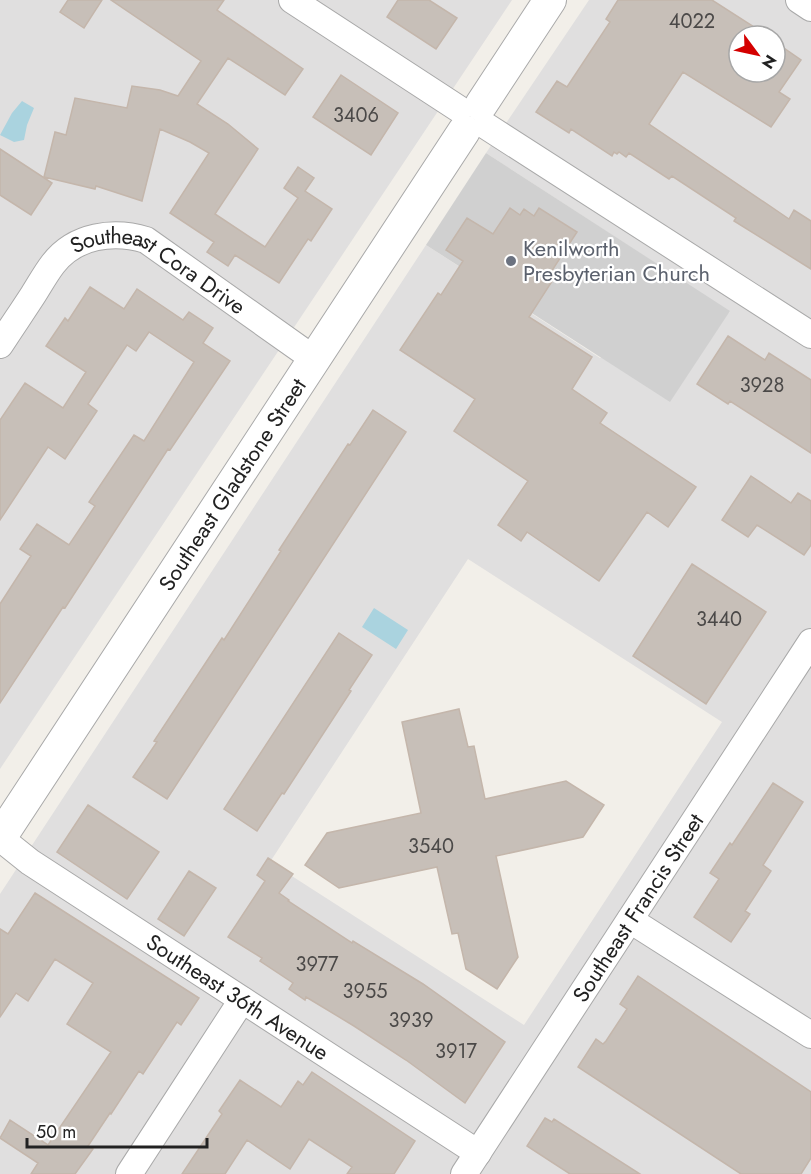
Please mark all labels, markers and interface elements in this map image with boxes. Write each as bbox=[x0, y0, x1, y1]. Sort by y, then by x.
house number: 4022 bbox=[669, 7, 715, 36]
north arrow bbox=[727, 24, 787, 84]
text: N bbox=[756, 50, 782, 73]
house number: 3406 bbox=[333, 101, 379, 130]
street label: Southeast Cora Drive bbox=[64, 219, 252, 322]
place label: Kenilworth Presbyterian Church bbox=[523, 232, 710, 289]
marker: Kenilworth Presbyterian Church bbox=[504, 254, 518, 268]
street label: Southeast Gladstone Street bbox=[150, 371, 314, 597]
house number: 3928 bbox=[740, 371, 784, 400]
house number: 3440 bbox=[696, 605, 742, 634]
street label: Southeast Francis Street bbox=[564, 806, 712, 1008]
house number: 3540 bbox=[408, 832, 454, 861]
street label: Southeast 36th Avenue bbox=[140, 926, 335, 1068]
house number: 3977 bbox=[296, 950, 339, 979]
house number: 3955 bbox=[343, 977, 388, 1006]
house number: 3939 bbox=[389, 1006, 433, 1035]
house number: 3917 bbox=[435, 1037, 477, 1066]
scale bar bbox=[27, 1111, 207, 1149]
text: 50 m bbox=[36, 1119, 76, 1145]

